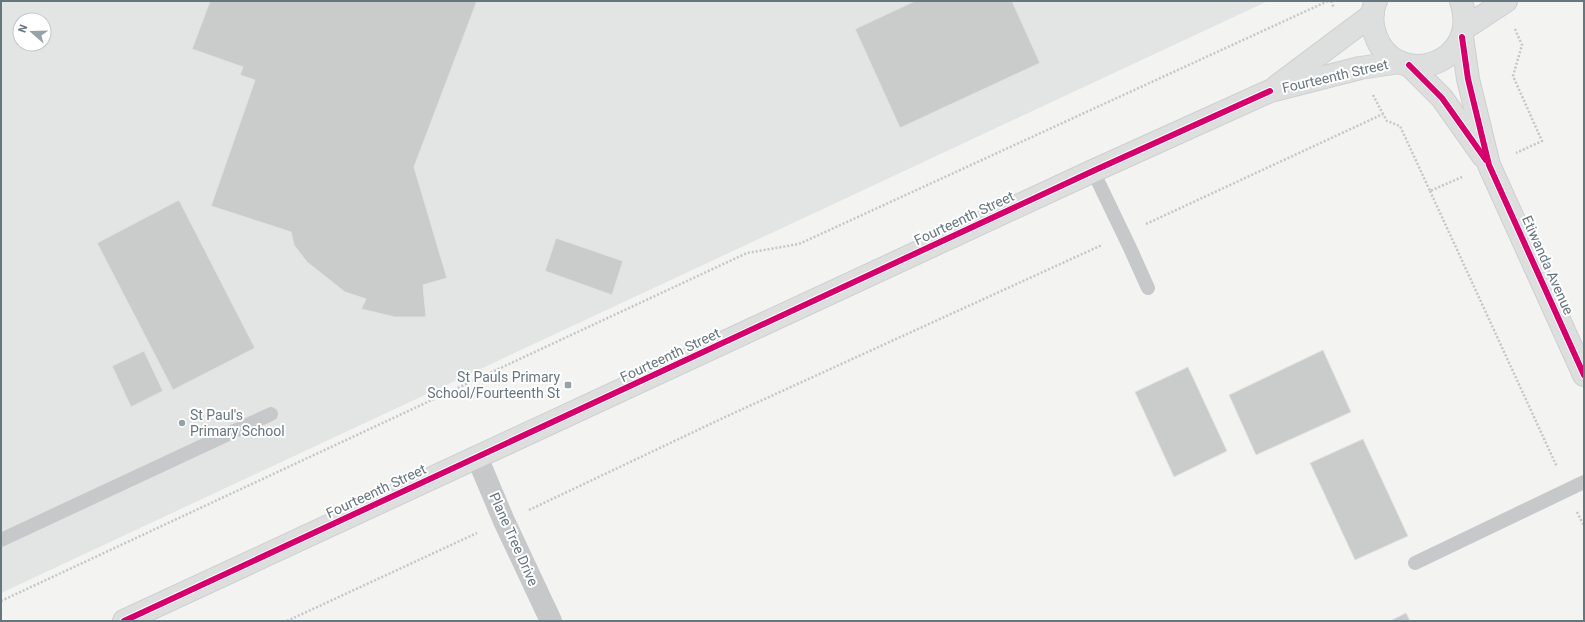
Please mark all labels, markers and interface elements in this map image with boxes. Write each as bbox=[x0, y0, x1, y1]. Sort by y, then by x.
north arrow bbox=[12, 12, 52, 52]
text: N bbox=[16, 23, 31, 35]
street label: Fourteenth Street bbox=[1280, 56, 1390, 96]
street label: Fourteenth Street bbox=[912, 188, 1017, 248]
street label: Etiwanda Avenue bbox=[1519, 213, 1577, 317]
street label: Fourteenth Street bbox=[618, 325, 723, 385]
place label: St Pauls Primary School/Fourteenth St bbox=[427, 369, 560, 401]
marker: St Pauls Primary School/Fourteenth St bbox=[563, 380, 573, 390]
place label: St Paul's Primary School bbox=[190, 407, 285, 439]
marker: St Paul's Primary School bbox=[177, 418, 187, 428]
street label: Fourteenth Street bbox=[324, 461, 429, 521]
street label: Plane Tree Drive bbox=[486, 490, 542, 588]

